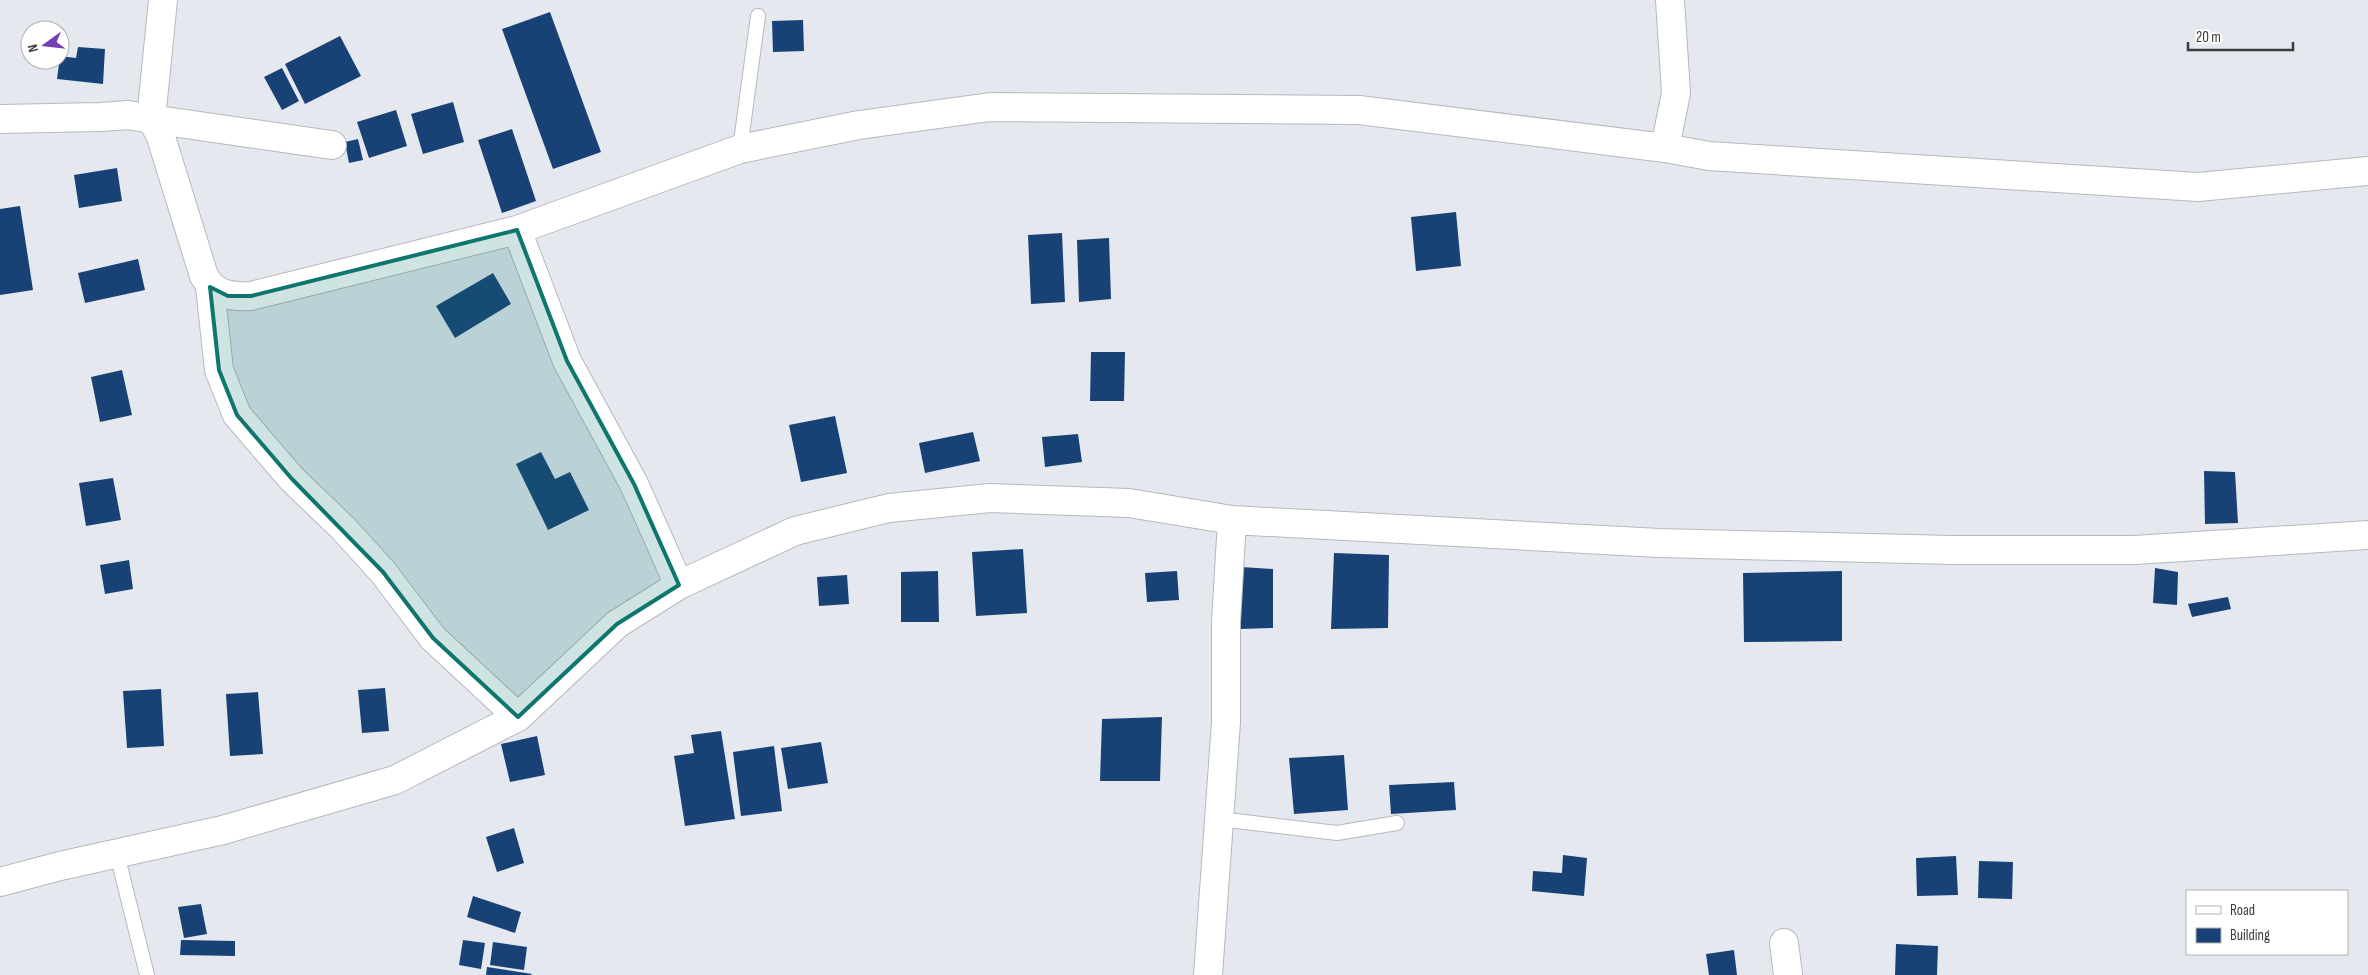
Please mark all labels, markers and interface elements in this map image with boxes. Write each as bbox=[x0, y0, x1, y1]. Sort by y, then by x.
north arrow bbox=[20, 20, 70, 70]
scale bar bbox=[2188, 20, 2293, 52]
text: 20 m bbox=[2196, 28, 2221, 47]
text: N bbox=[24, 42, 42, 54]
legend bbox=[2186, 890, 2348, 955]
text: Road bbox=[2230, 901, 2255, 920]
text: Building bbox=[2230, 926, 2270, 945]

